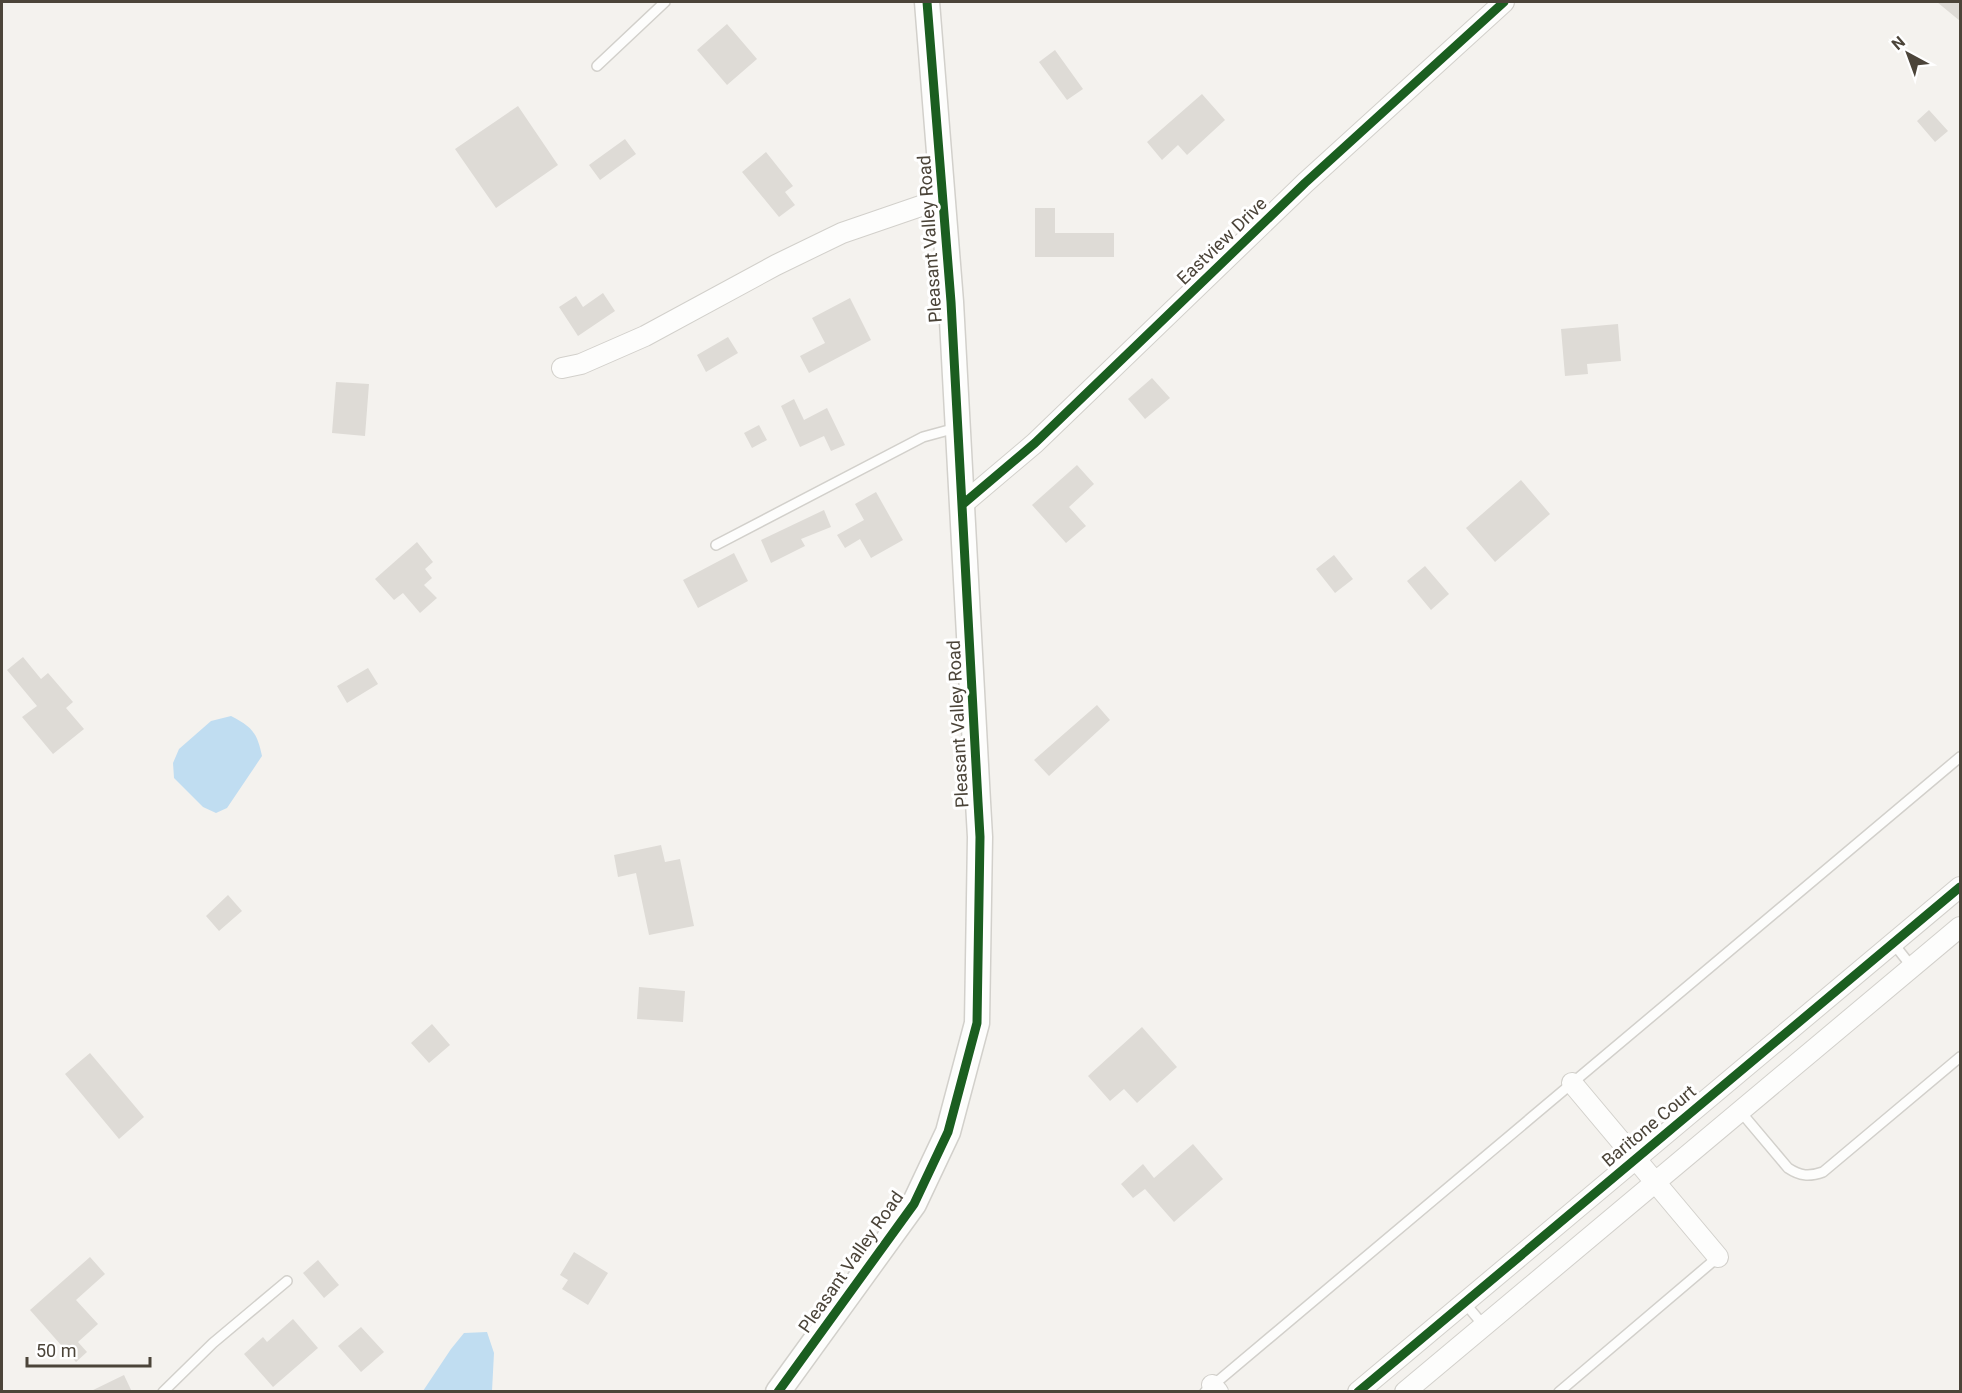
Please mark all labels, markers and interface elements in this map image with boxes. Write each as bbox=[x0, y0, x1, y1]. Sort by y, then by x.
north arrow bbox=[1878, 24, 1938, 84]
text: N bbox=[1888, 32, 1909, 54]
street label: Pleasant Valley Road bbox=[913, 155, 946, 323]
street label: Eastview Drive bbox=[1173, 193, 1271, 289]
street label: Pleasant Valley Road bbox=[943, 640, 972, 808]
street label: Baritone Court bbox=[1598, 1080, 1700, 1171]
street label: Pleasant Valley Road bbox=[794, 1187, 907, 1336]
scale bar bbox=[27, 1330, 150, 1368]
text: 50 m bbox=[36, 1340, 76, 1361]

